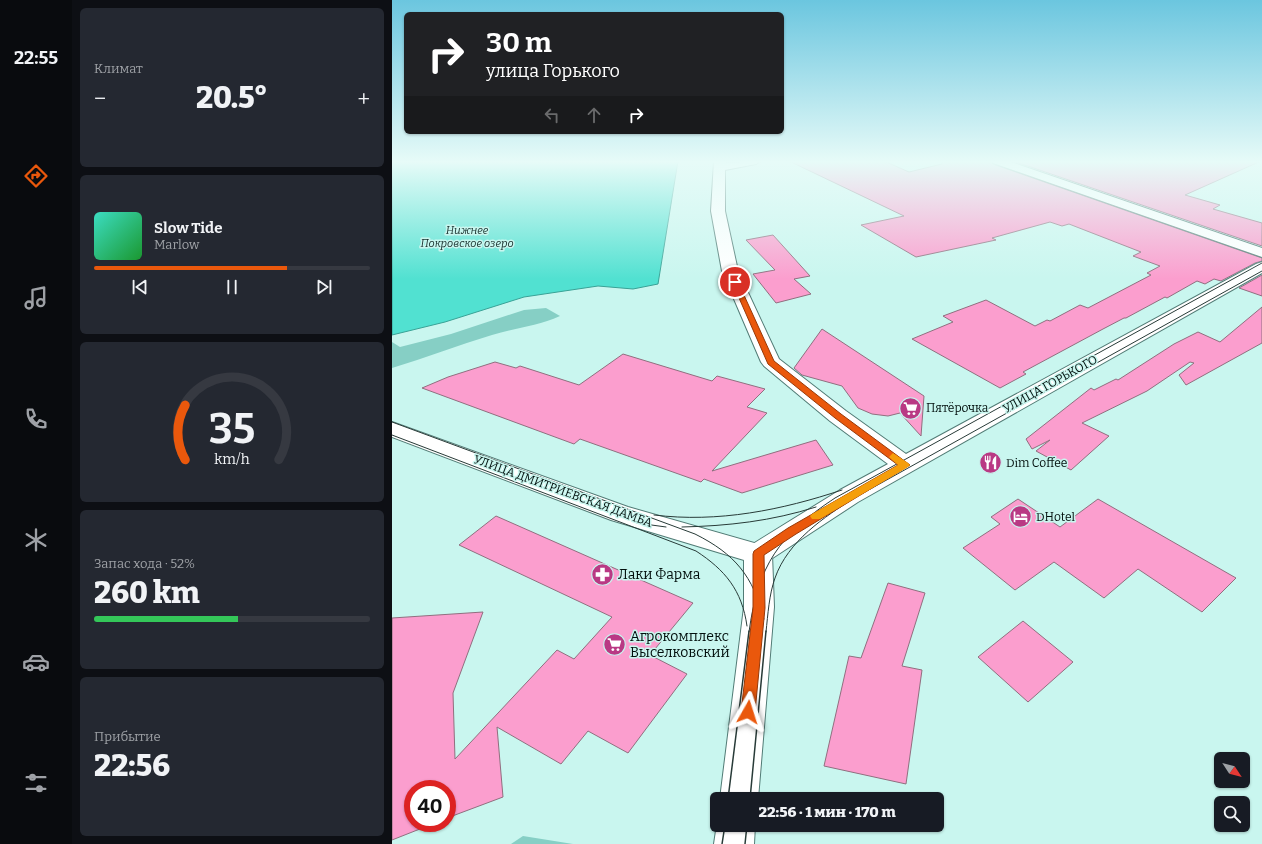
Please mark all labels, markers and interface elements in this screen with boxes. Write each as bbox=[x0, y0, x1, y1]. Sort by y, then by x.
text: 30 m bbox=[486, 26, 552, 59]
icon: right bbox=[420, 28, 472, 80]
text: 22:55 bbox=[14, 47, 58, 69]
text: улица Горького bbox=[486, 60, 620, 82]
text: Климат bbox=[94, 61, 143, 76]
text: 20.5° bbox=[196, 80, 268, 116]
text: − bbox=[94, 85, 106, 112]
text: + bbox=[357, 85, 370, 112]
icon: left bbox=[541, 104, 563, 126]
icon: ahead bbox=[583, 104, 605, 126]
icon: right bbox=[625, 104, 647, 126]
icon: directions bbox=[22, 162, 50, 190]
text: Slow Tide bbox=[154, 219, 222, 237]
water label: Нижнее Покровское озеро bbox=[420, 224, 514, 250]
text: Marlow bbox=[154, 237, 199, 252]
pin bbox=[718, 265, 752, 299]
icon: arrive bbox=[724, 271, 746, 293]
icon: previous bbox=[129, 276, 151, 298]
icon: pause bbox=[221, 276, 243, 298]
icon: next bbox=[313, 276, 335, 298]
icon: music bbox=[22, 284, 50, 312]
street label: УЛИЦА ГОРЬКОГО bbox=[1000, 352, 1100, 416]
supermarket icon: Пятёрочка bbox=[898, 395, 924, 421]
place label: Пятёрочка bbox=[926, 401, 989, 415]
text: 35 bbox=[209, 404, 255, 454]
icon: phone bbox=[22, 405, 50, 433]
restaurant icon: Dim Coffee bbox=[978, 450, 1004, 476]
text: km/h bbox=[214, 451, 250, 468]
street label: УЛИЦА ДМИТРИЕВСКАЯ ДАМБА bbox=[472, 452, 655, 530]
place label: Dim Coffee bbox=[1006, 456, 1067, 470]
hotel icon: DHotel bbox=[1008, 504, 1034, 530]
place label: DHotel bbox=[1036, 510, 1076, 524]
icon: climate bbox=[22, 526, 50, 554]
text: Запас хода · 52% bbox=[94, 556, 195, 571]
pharmacy icon: Лаки Фарма bbox=[590, 561, 616, 587]
place label: Лаки Фарма bbox=[618, 566, 701, 583]
text: 260 km bbox=[94, 575, 200, 611]
place label: Агрокомплекс Выселковский bbox=[630, 628, 730, 661]
supermarket icon: Агрокомплекс Выселковский bbox=[602, 631, 628, 657]
icon: car bbox=[22, 648, 50, 676]
position arrow bbox=[727, 691, 769, 733]
text: Прибытие bbox=[94, 729, 161, 744]
text: 22:56 bbox=[94, 748, 170, 784]
north arrow bbox=[1214, 752, 1250, 788]
map controls bbox=[1214, 752, 1250, 832]
icon: filters bbox=[22, 769, 50, 797]
speed limit sign: 40 bbox=[404, 780, 456, 832]
button: search bbox=[1214, 796, 1250, 832]
text: 22:56 · 1 мин · 170 m bbox=[758, 803, 896, 821]

